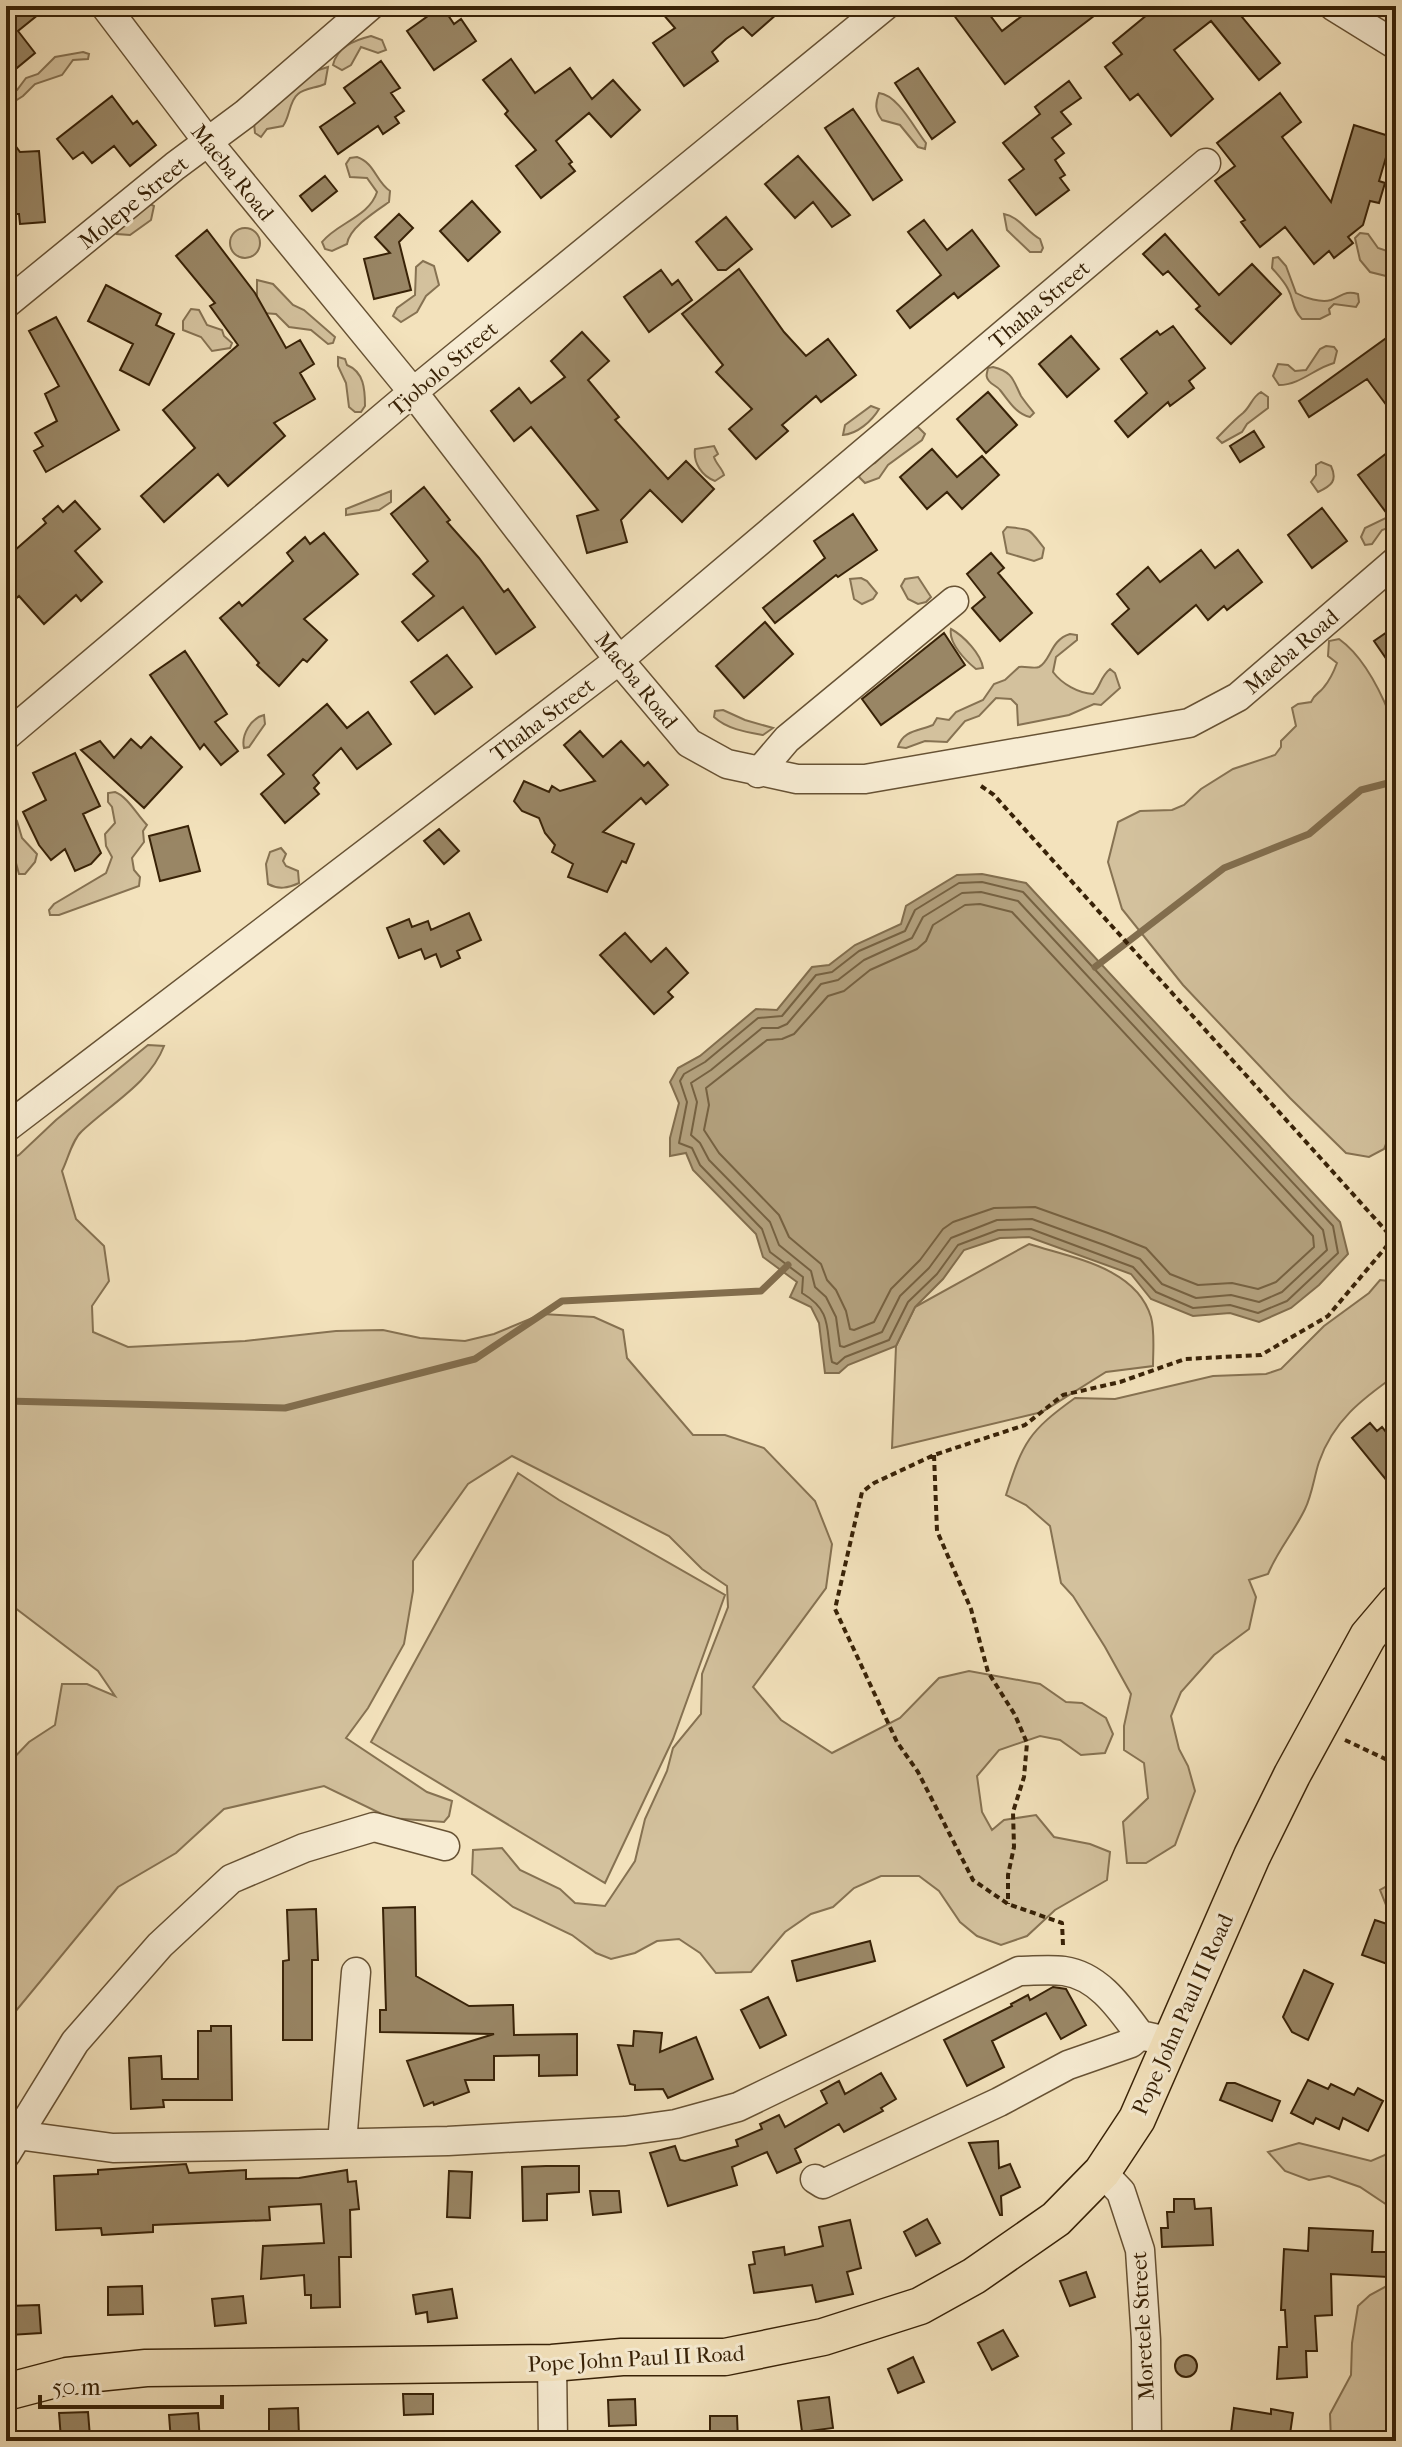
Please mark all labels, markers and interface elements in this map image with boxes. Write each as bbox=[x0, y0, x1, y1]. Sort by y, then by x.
street label: Maeba Road bbox=[185, 119, 280, 227]
street label: Molepe Street bbox=[74, 151, 194, 255]
street label: Thaha Street bbox=[984, 255, 1095, 354]
street label: Tjobolo Street bbox=[384, 316, 503, 422]
street label: Maeba Road bbox=[1239, 603, 1345, 700]
street label: Maeba Road bbox=[589, 627, 684, 735]
street label: Thaha Street bbox=[486, 672, 600, 767]
street label: Pope John Paul II Road bbox=[1127, 1909, 1239, 2119]
street label: Moretele Street bbox=[1126, 2251, 1160, 2401]
street label: Pope John Paul II Road bbox=[527, 2340, 746, 2378]
scale bar bbox=[40, 2359, 222, 2409]
text: 50 m bbox=[52, 2373, 101, 2401]

